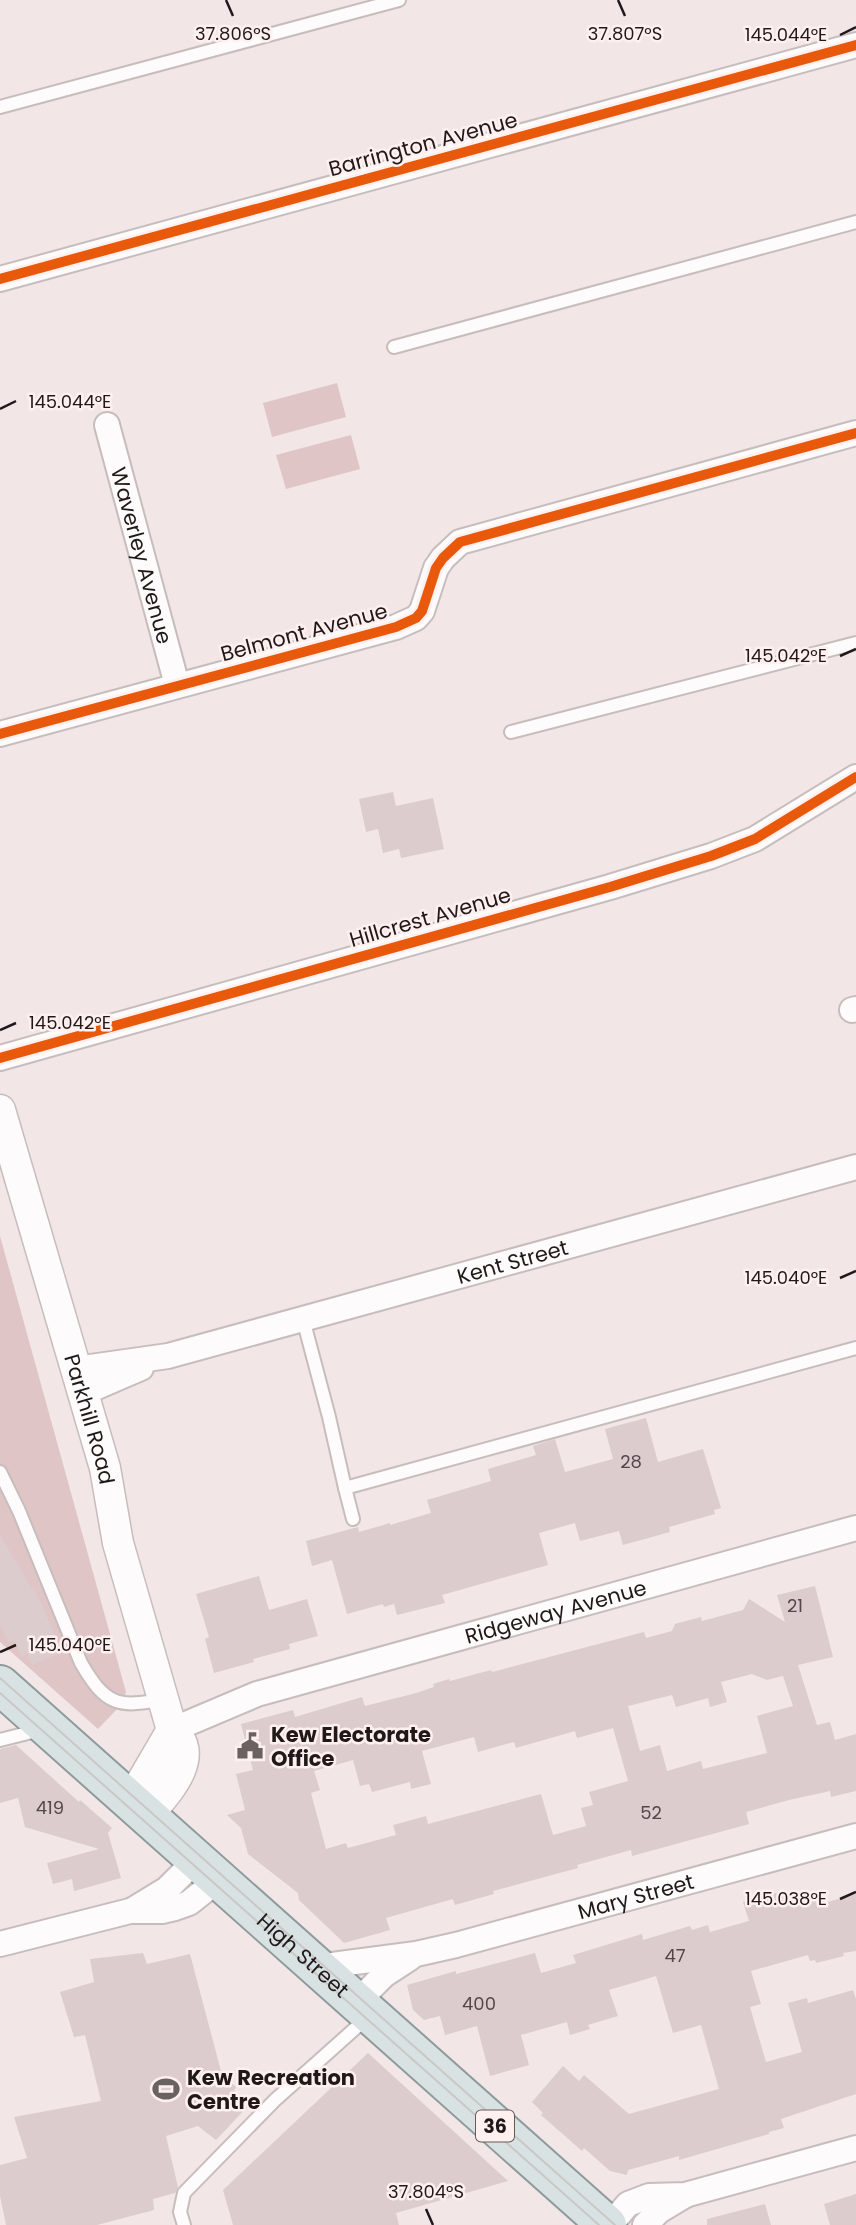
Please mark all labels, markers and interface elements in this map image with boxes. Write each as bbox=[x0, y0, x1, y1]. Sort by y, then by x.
text: 37.806°S bbox=[195, 21, 271, 46]
text: 37.807°S bbox=[588, 21, 662, 46]
text: 145.044°E bbox=[745, 22, 827, 47]
street label: Barrington Avenue bbox=[325, 105, 521, 183]
text: 145.044°E bbox=[29, 389, 111, 414]
street label: Waverley Avenue bbox=[104, 464, 180, 647]
street label: Belmont Avenue bbox=[217, 596, 391, 668]
text: 145.042°E bbox=[745, 643, 827, 668]
street label: Hillcrest Avenue bbox=[346, 880, 514, 954]
text: 145.042°E bbox=[29, 1010, 111, 1035]
street label: Kent Street bbox=[454, 1232, 571, 1290]
text: 145.040°E bbox=[745, 1265, 827, 1290]
street label: Parkhill Road bbox=[58, 1350, 122, 1486]
house number: 28 bbox=[620, 1449, 642, 1474]
street label: Ridgeway Avenue bbox=[461, 1572, 650, 1650]
house number: 21 bbox=[787, 1593, 803, 1618]
text: 145.040°E bbox=[29, 1632, 111, 1657]
place label: Kew Electorate Office bbox=[271, 1720, 431, 1773]
public building icon: Kew Electorate Office bbox=[235, 1731, 265, 1761]
house number: 419 bbox=[36, 1795, 64, 1820]
house number: 52 bbox=[640, 1800, 662, 1825]
street label: Mary Street bbox=[574, 1866, 697, 1926]
text: 145.038°E bbox=[745, 1886, 827, 1911]
street label: High Street bbox=[251, 1906, 356, 2004]
house number: 47 bbox=[664, 1943, 686, 1968]
house number: 400 bbox=[462, 1991, 496, 2016]
place label: Kew Recreation Centre bbox=[187, 2063, 355, 2116]
sports icon: Kew Recreation Centre bbox=[151, 2074, 181, 2104]
road number: 36 bbox=[476, 2110, 514, 2142]
text: 37.804°S bbox=[388, 2179, 464, 2204]

